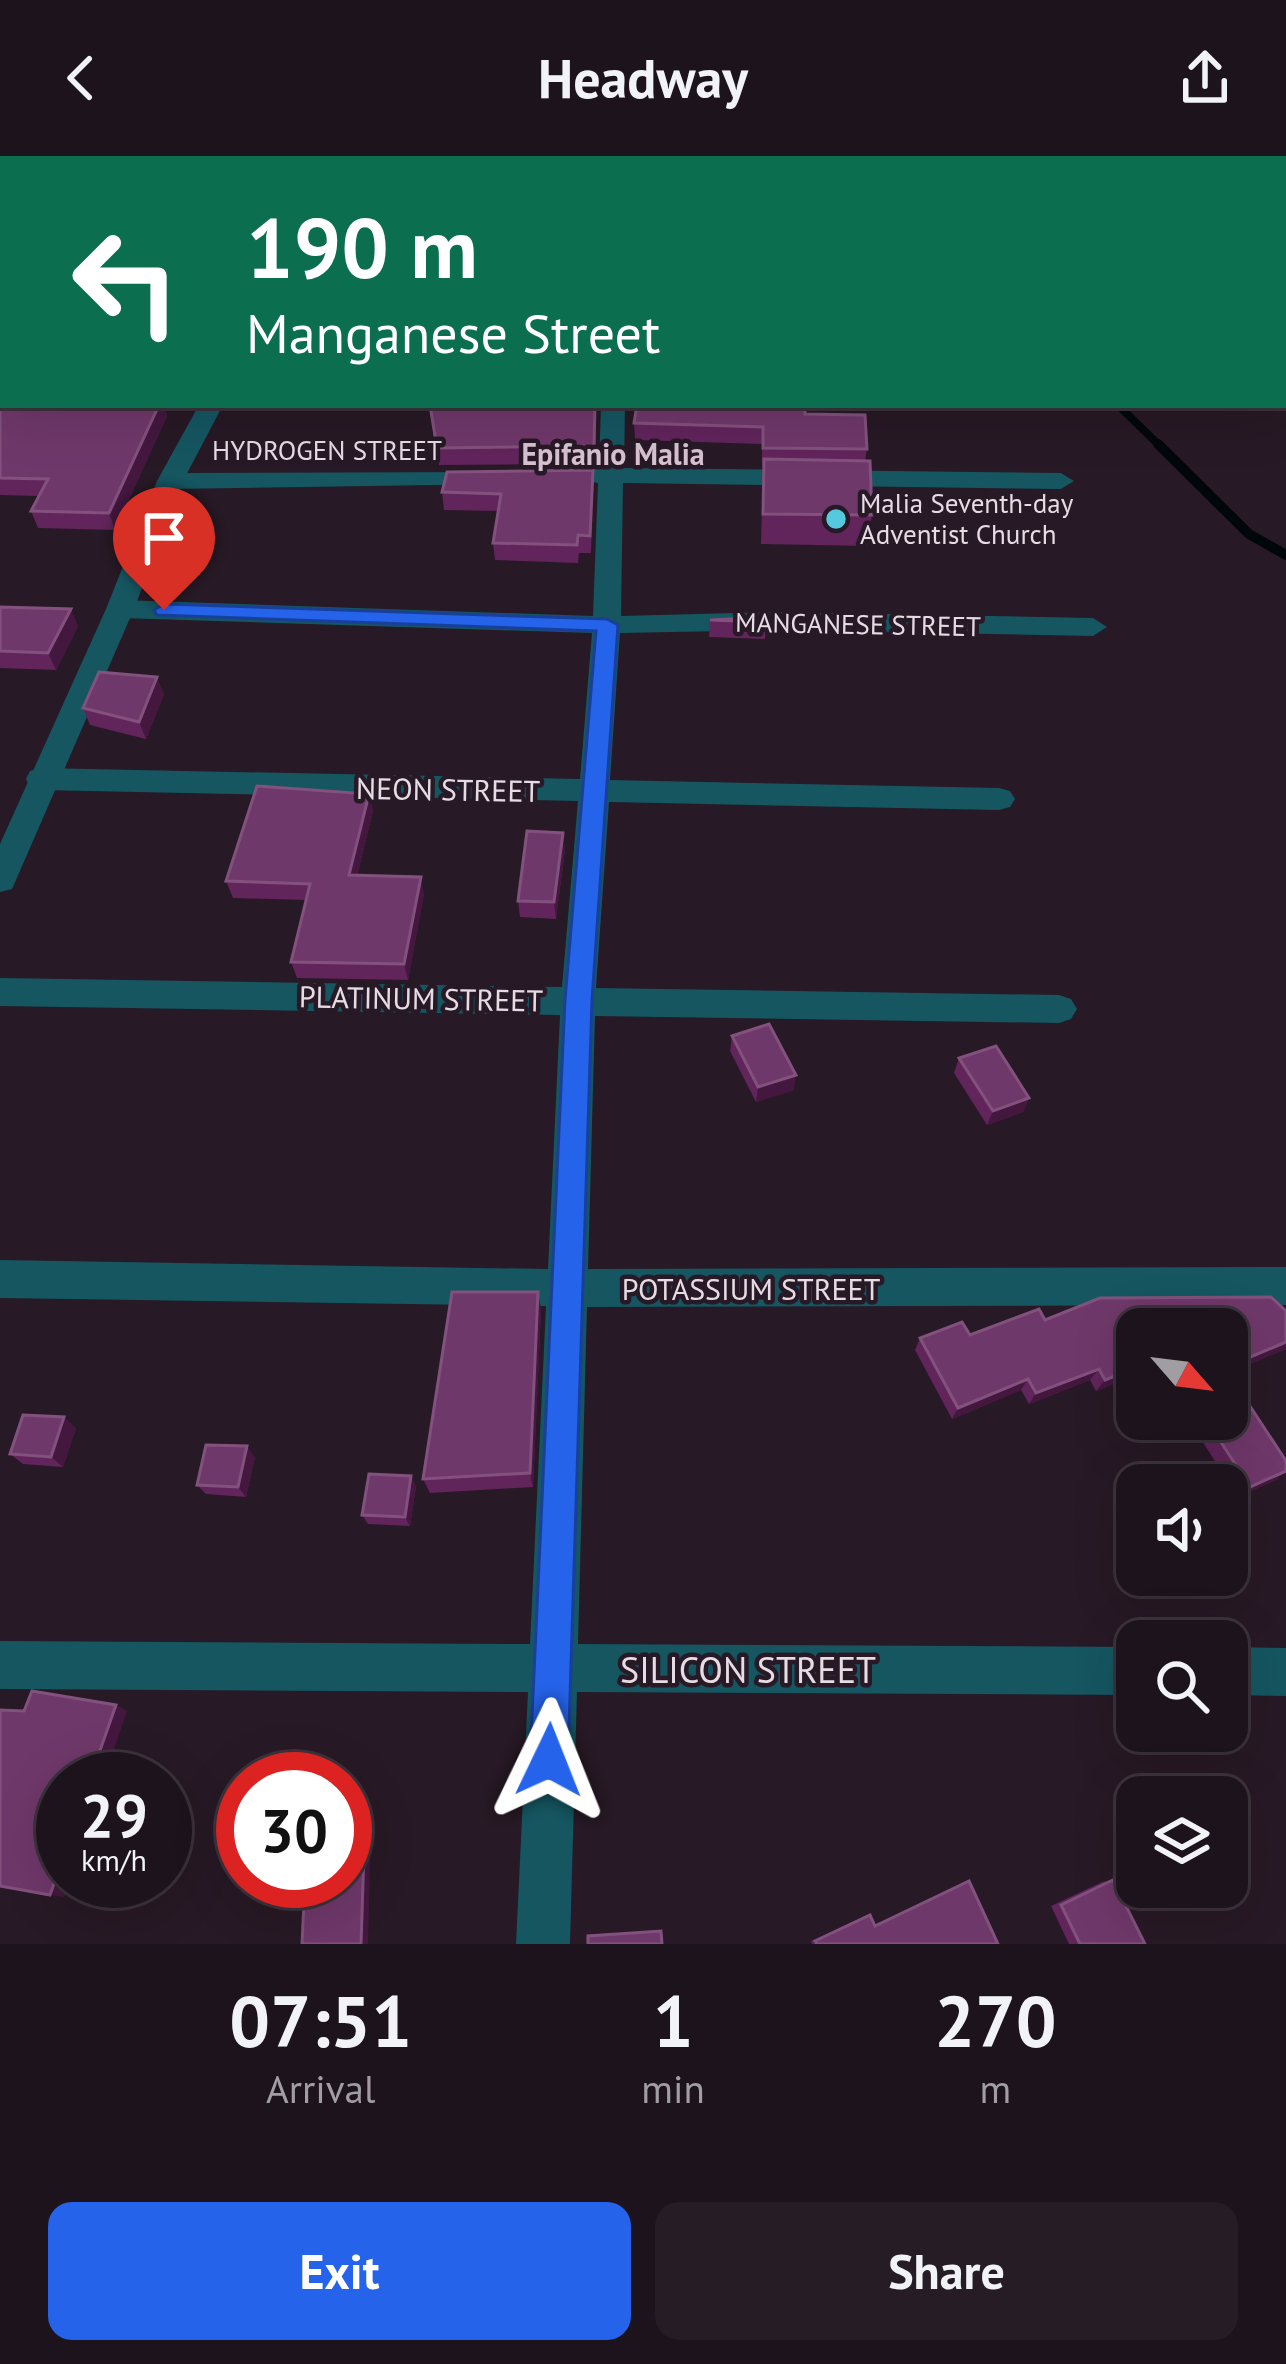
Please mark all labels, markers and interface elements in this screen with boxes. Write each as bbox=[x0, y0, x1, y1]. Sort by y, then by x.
text: Headway bbox=[538, 43, 748, 113]
icon: back bbox=[48, 45, 114, 111]
icon: share bbox=[1172, 45, 1238, 111]
text: 190 m bbox=[246, 192, 478, 301]
icon: left bbox=[48, 204, 204, 360]
text: Manganese Street bbox=[246, 298, 660, 368]
street label: HYDROGEN STREET bbox=[212, 433, 442, 467]
district label: Epifanio Malia bbox=[521, 434, 705, 473]
place label: Malia Seventh-day Adventist Church bbox=[860, 486, 1074, 551]
pin bbox=[113, 487, 215, 610]
icon: arrive bbox=[131, 505, 197, 571]
marker: Malia Seventh-day Adventist Church bbox=[823, 506, 849, 532]
street label: MANGANESE STREET bbox=[735, 605, 981, 643]
street label: NEON STREET bbox=[356, 768, 541, 810]
street label: PLATINUM STREET bbox=[299, 976, 544, 1020]
street label: POTASSIUM STREET bbox=[622, 1269, 881, 1308]
north arrow bbox=[1116, 1308, 1248, 1440]
map controls bbox=[1116, 1308, 1248, 1908]
button: sound bbox=[1116, 1464, 1248, 1596]
button: search bbox=[1116, 1620, 1248, 1752]
street label: SILICON STREET bbox=[620, 1646, 876, 1693]
position arrow bbox=[486, 1697, 612, 1823]
speed limit sign: 30 bbox=[216, 1752, 372, 1908]
text: 29 bbox=[80, 1776, 148, 1854]
button: layers bbox=[1116, 1776, 1248, 1908]
text: km/h bbox=[81, 1840, 147, 1879]
text: 07:51 bbox=[229, 1974, 412, 2067]
text: 1 bbox=[653, 1974, 694, 2067]
text: 270 bbox=[934, 1974, 1057, 2067]
text: Arrival bbox=[266, 2063, 375, 2114]
text: min bbox=[641, 2063, 705, 2114]
text: m bbox=[980, 2063, 1011, 2114]
button: Exit bbox=[48, 2202, 631, 2340]
button: Share bbox=[655, 2202, 1238, 2340]

